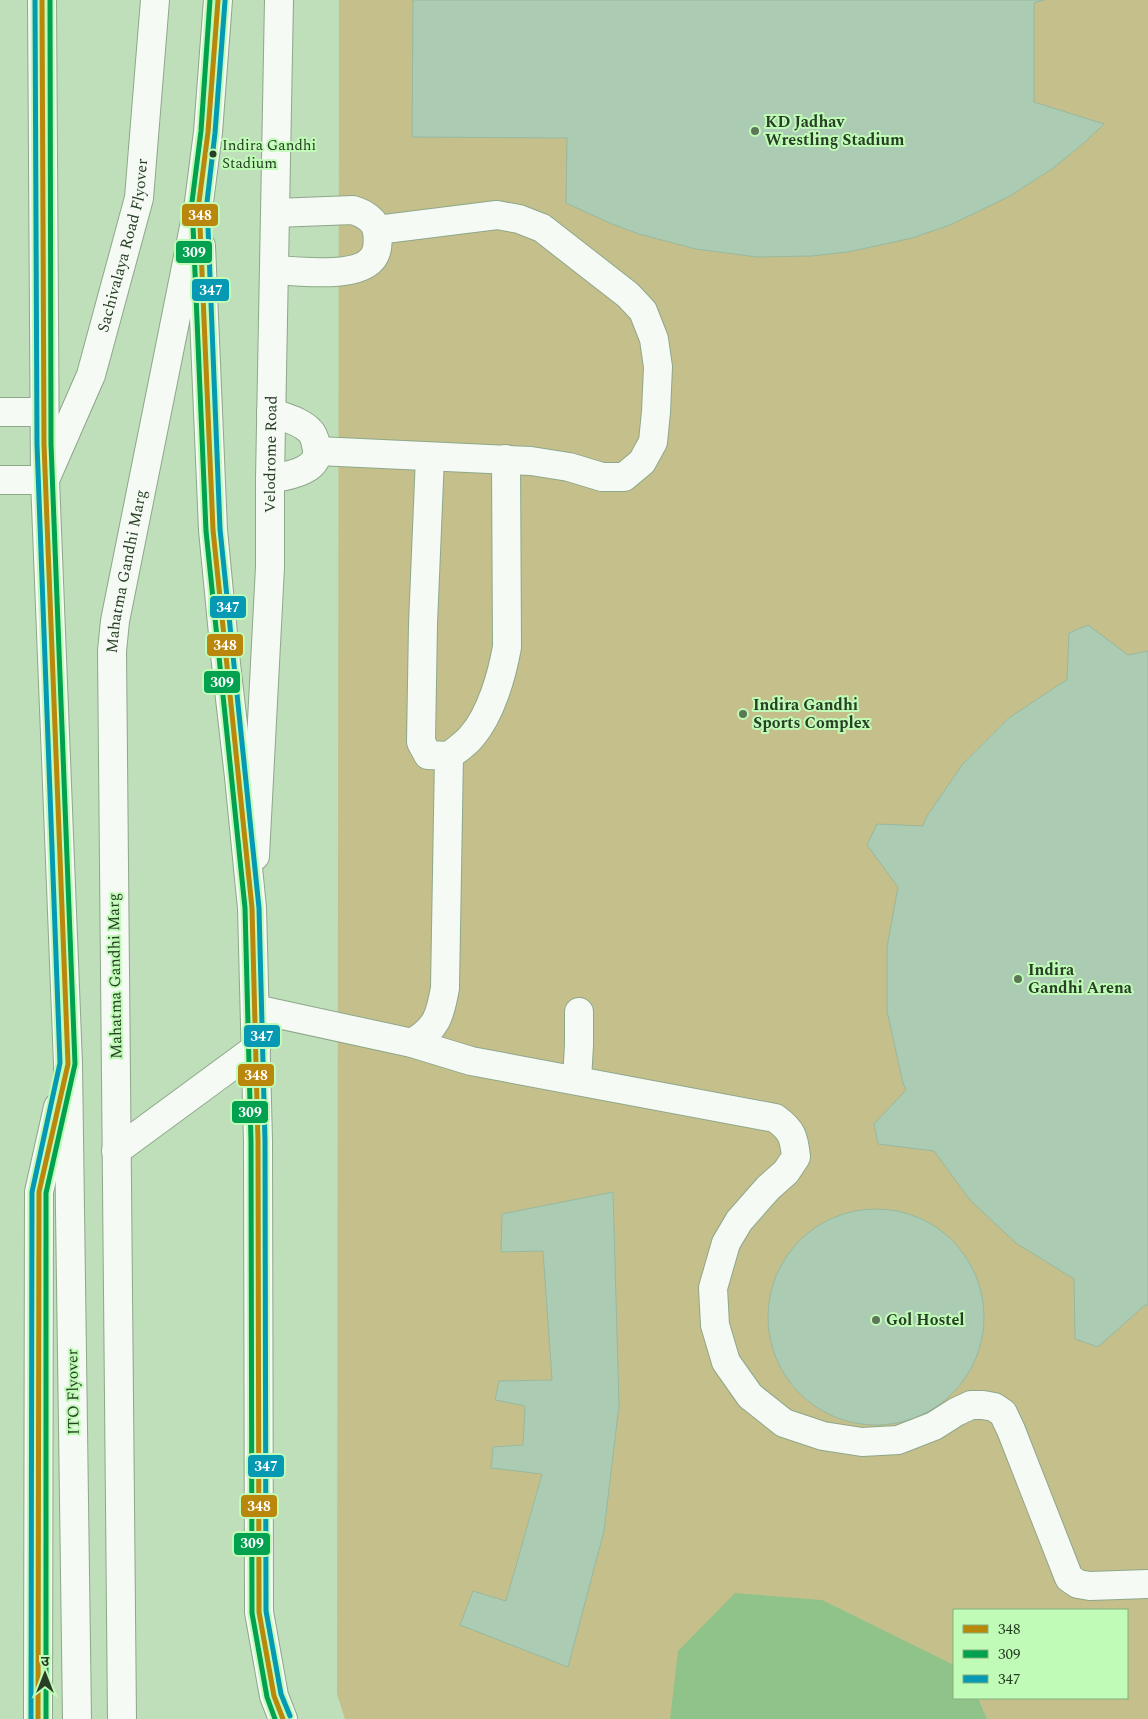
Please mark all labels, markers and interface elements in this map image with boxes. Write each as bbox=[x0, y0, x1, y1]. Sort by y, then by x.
place label: KD Jadhav Wrestling Stadium bbox=[765, 110, 905, 152]
marker: KD Jadhav Wrestling Stadium bbox=[749, 125, 761, 137]
place label: Indira Gandhi Stadium bbox=[222, 134, 316, 175]
marker: Indira Gandhi Stadium bbox=[208, 149, 218, 159]
street label: Sachivalaya Road Flyover bbox=[91, 157, 154, 335]
line badge: 348 bbox=[181, 203, 219, 227]
text: 348 bbox=[188, 205, 212, 226]
line badge: 309 bbox=[175, 240, 213, 264]
text: 309 bbox=[182, 242, 206, 263]
line badge: 347 bbox=[191, 278, 230, 302]
text: 347 bbox=[199, 280, 223, 301]
street label: Velodrome Road bbox=[258, 395, 284, 513]
street label: Mahatma Gandhi Marg bbox=[100, 487, 153, 654]
line badge: 347 bbox=[209, 595, 247, 619]
text: 347 bbox=[216, 597, 240, 618]
line badge: 348 bbox=[206, 633, 244, 657]
text: 348 bbox=[213, 635, 237, 656]
line badge: 309 bbox=[203, 670, 241, 694]
text: 309 bbox=[210, 672, 234, 693]
place label: Indira Gandhi Sports Complex bbox=[753, 693, 870, 735]
marker: Indira Gandhi Sports Complex bbox=[737, 708, 749, 720]
street label: Mahatma Gandhi Marg bbox=[102, 893, 128, 1059]
place label: Indira Gandhi Arena bbox=[1028, 958, 1133, 1000]
marker: Indira Gandhi Arena bbox=[1012, 973, 1024, 985]
line badge: 347 bbox=[243, 1024, 281, 1048]
text: 347 bbox=[250, 1026, 274, 1047]
line badge: 348 bbox=[237, 1063, 275, 1087]
text: 348 bbox=[244, 1065, 268, 1086]
line badge: 309 bbox=[231, 1100, 269, 1124]
text: 309 bbox=[238, 1102, 262, 1123]
place label: Gol Hostel bbox=[886, 1308, 965, 1332]
marker: Gol Hostel bbox=[870, 1314, 882, 1326]
street label: ITO Flyover bbox=[60, 1349, 86, 1435]
line badge: 347 bbox=[247, 1454, 285, 1478]
text: 347 bbox=[254, 1456, 278, 1477]
line badge: 348 bbox=[240, 1494, 278, 1518]
text: 348 bbox=[247, 1496, 271, 1517]
line badge: 309 bbox=[233, 1532, 271, 1556]
text: 309 bbox=[240, 1533, 264, 1554]
legend bbox=[953, 1609, 1128, 1699]
text: 348 bbox=[998, 1618, 1021, 1641]
text: 309 bbox=[998, 1643, 1021, 1666]
north arrow bbox=[20, 1649, 70, 1699]
text: उ bbox=[41, 1651, 50, 1672]
text: 347 bbox=[998, 1668, 1021, 1691]

